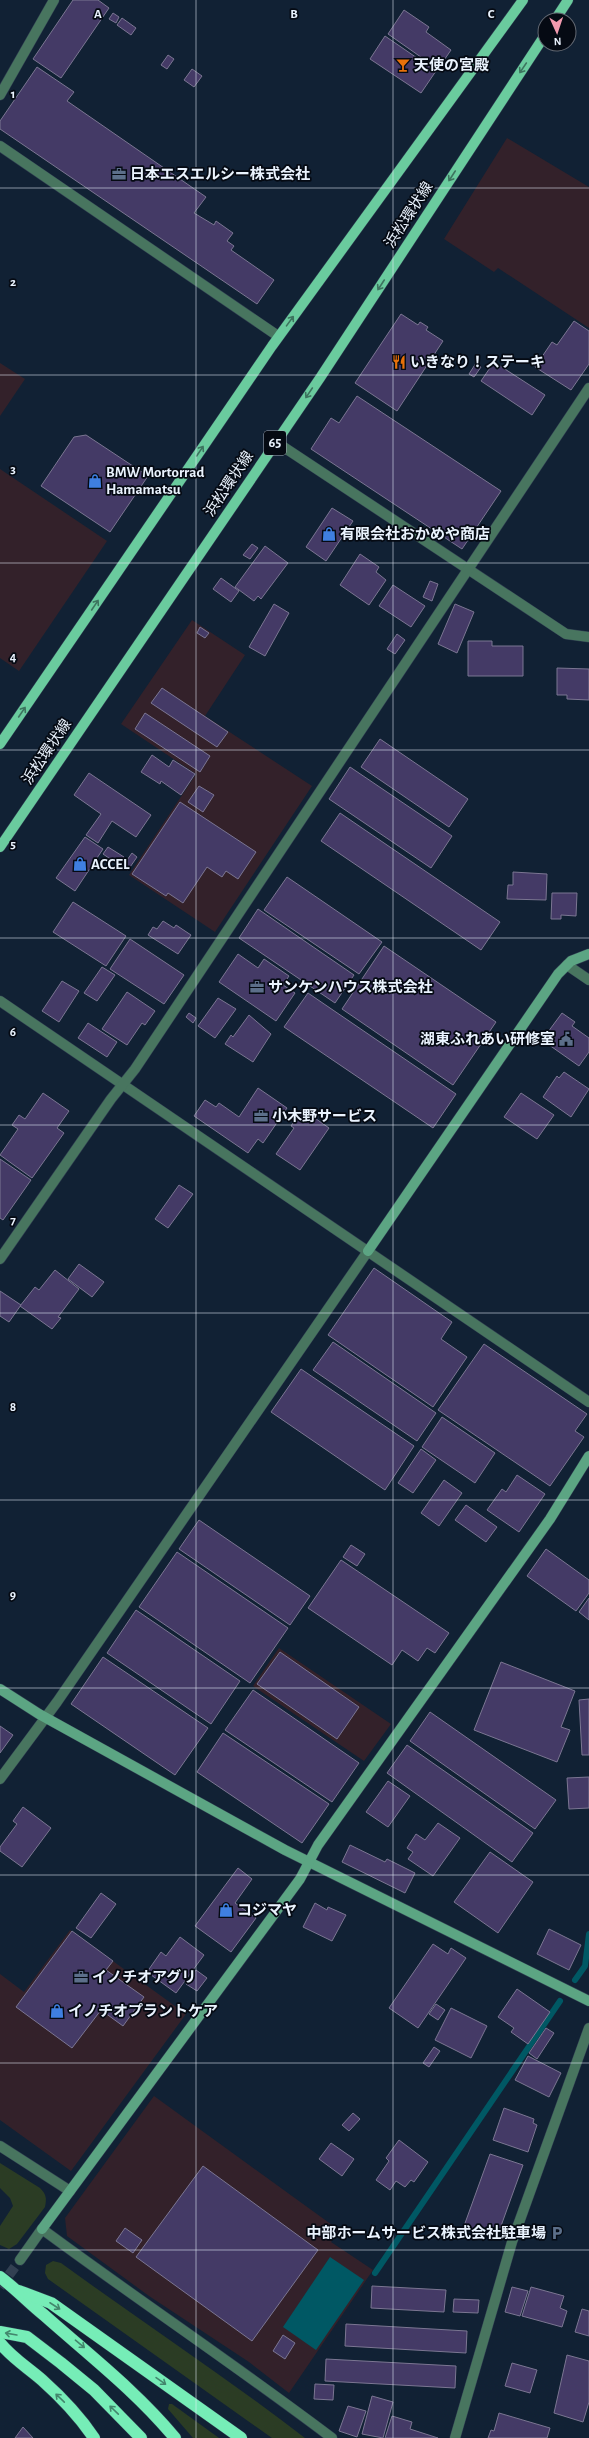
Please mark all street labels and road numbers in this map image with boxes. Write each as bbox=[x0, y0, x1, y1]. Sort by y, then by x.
street label: 浜松環状線 bbox=[381, 178, 436, 251]
road number: 65 bbox=[264, 431, 286, 455]
street label: 浜松環状線 bbox=[200, 448, 256, 519]
street label: 浜松環状線 bbox=[18, 716, 74, 787]

